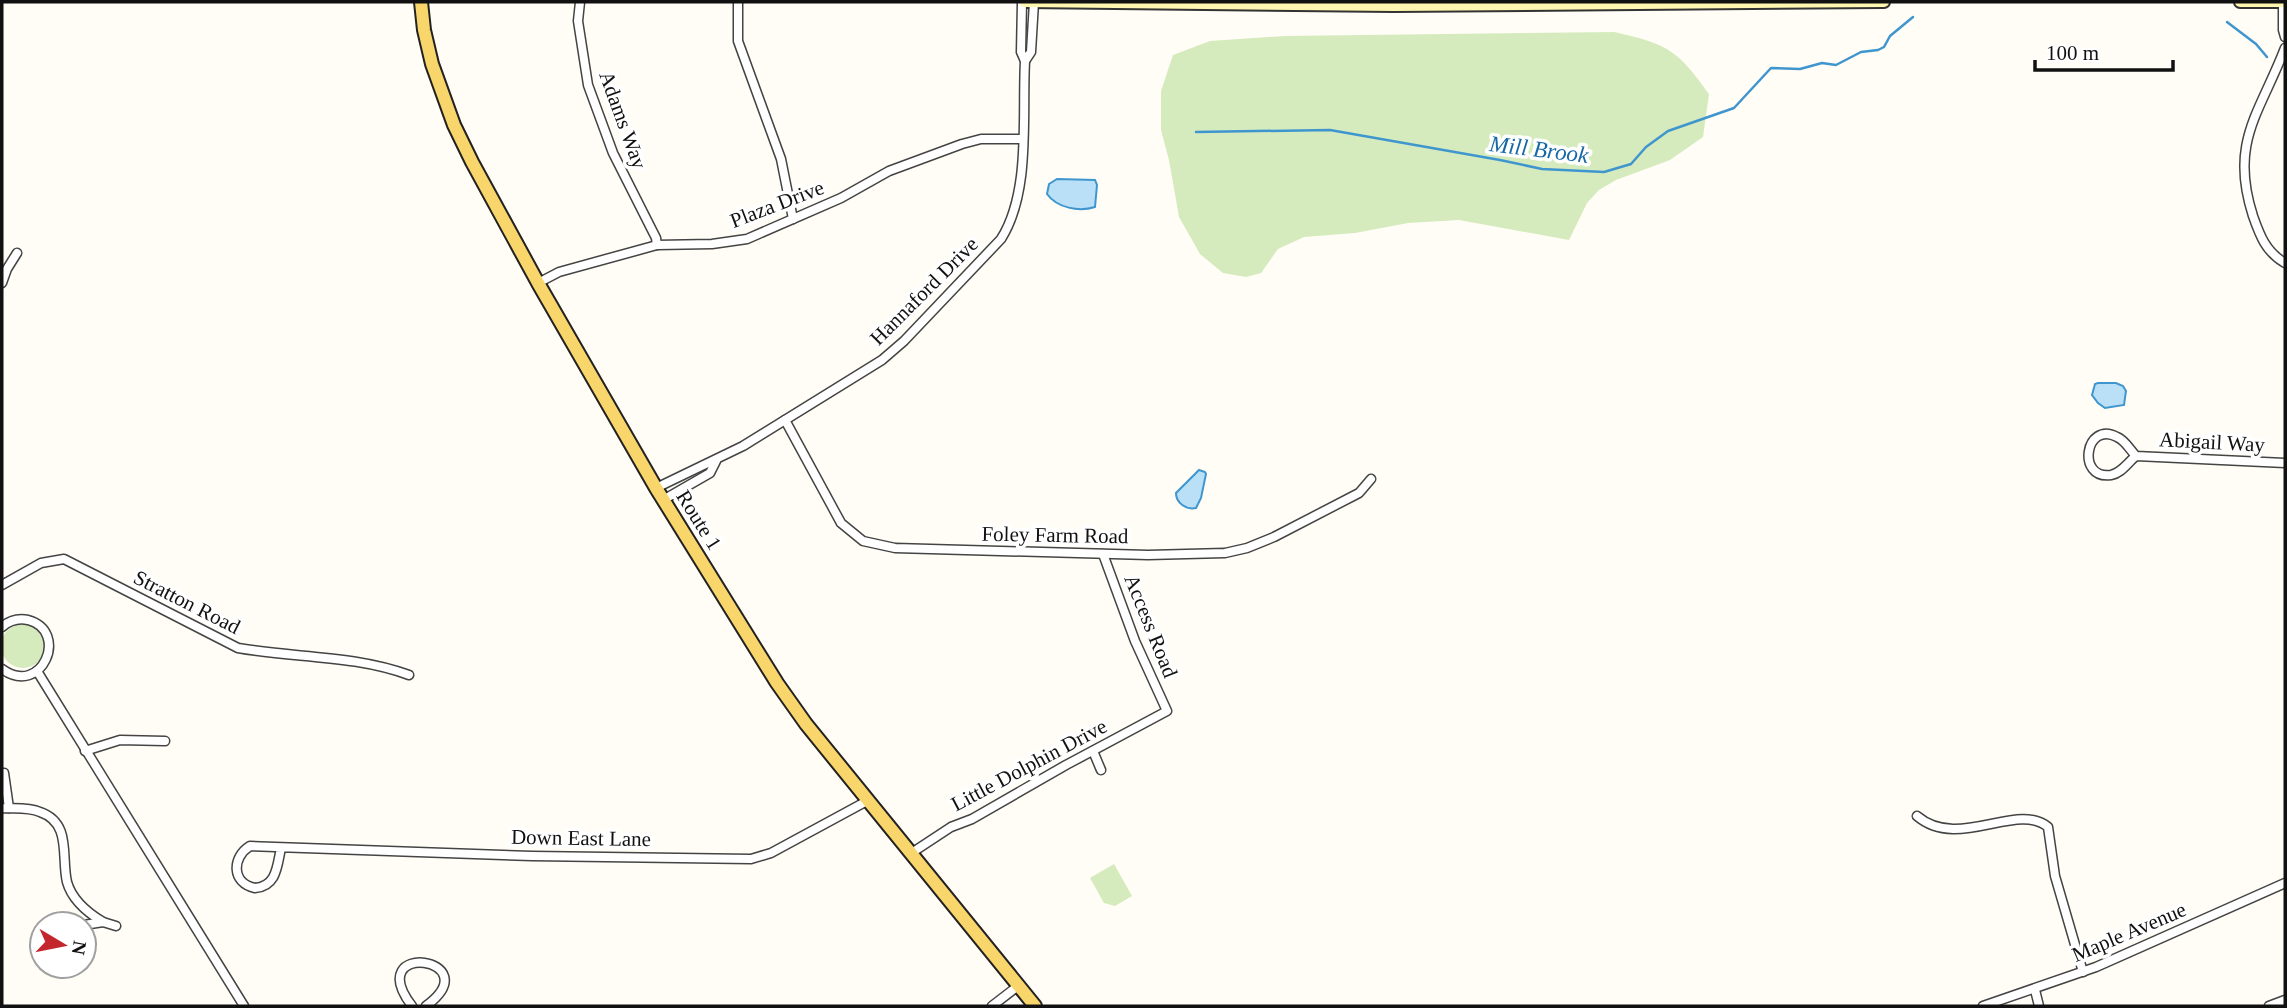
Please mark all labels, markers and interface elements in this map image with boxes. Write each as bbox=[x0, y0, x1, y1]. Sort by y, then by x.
scale bar bbox=[2035, 28, 2173, 72]
text: 100 m bbox=[2046, 41, 2099, 65]
street label: Adams Way bbox=[594, 68, 652, 173]
water label: Mill Brook bbox=[1487, 131, 1591, 168]
street label: Plaza Drive bbox=[727, 175, 827, 233]
street label: Hannaford Drive bbox=[865, 232, 983, 350]
street label: Abigail Way bbox=[2159, 427, 2266, 457]
street label: Route 1 bbox=[671, 486, 727, 554]
street label: Foley Farm Road bbox=[981, 522, 1129, 548]
street label: Stratton Road bbox=[130, 565, 245, 639]
street label: Access Road bbox=[1119, 571, 1183, 682]
street label: Little Dolphin Drive bbox=[947, 714, 1111, 816]
street label: Down East Lane bbox=[511, 825, 651, 851]
street label: Maple Avenue bbox=[2068, 897, 2190, 967]
north arrow bbox=[28, 910, 98, 980]
text: N bbox=[68, 939, 91, 957]

